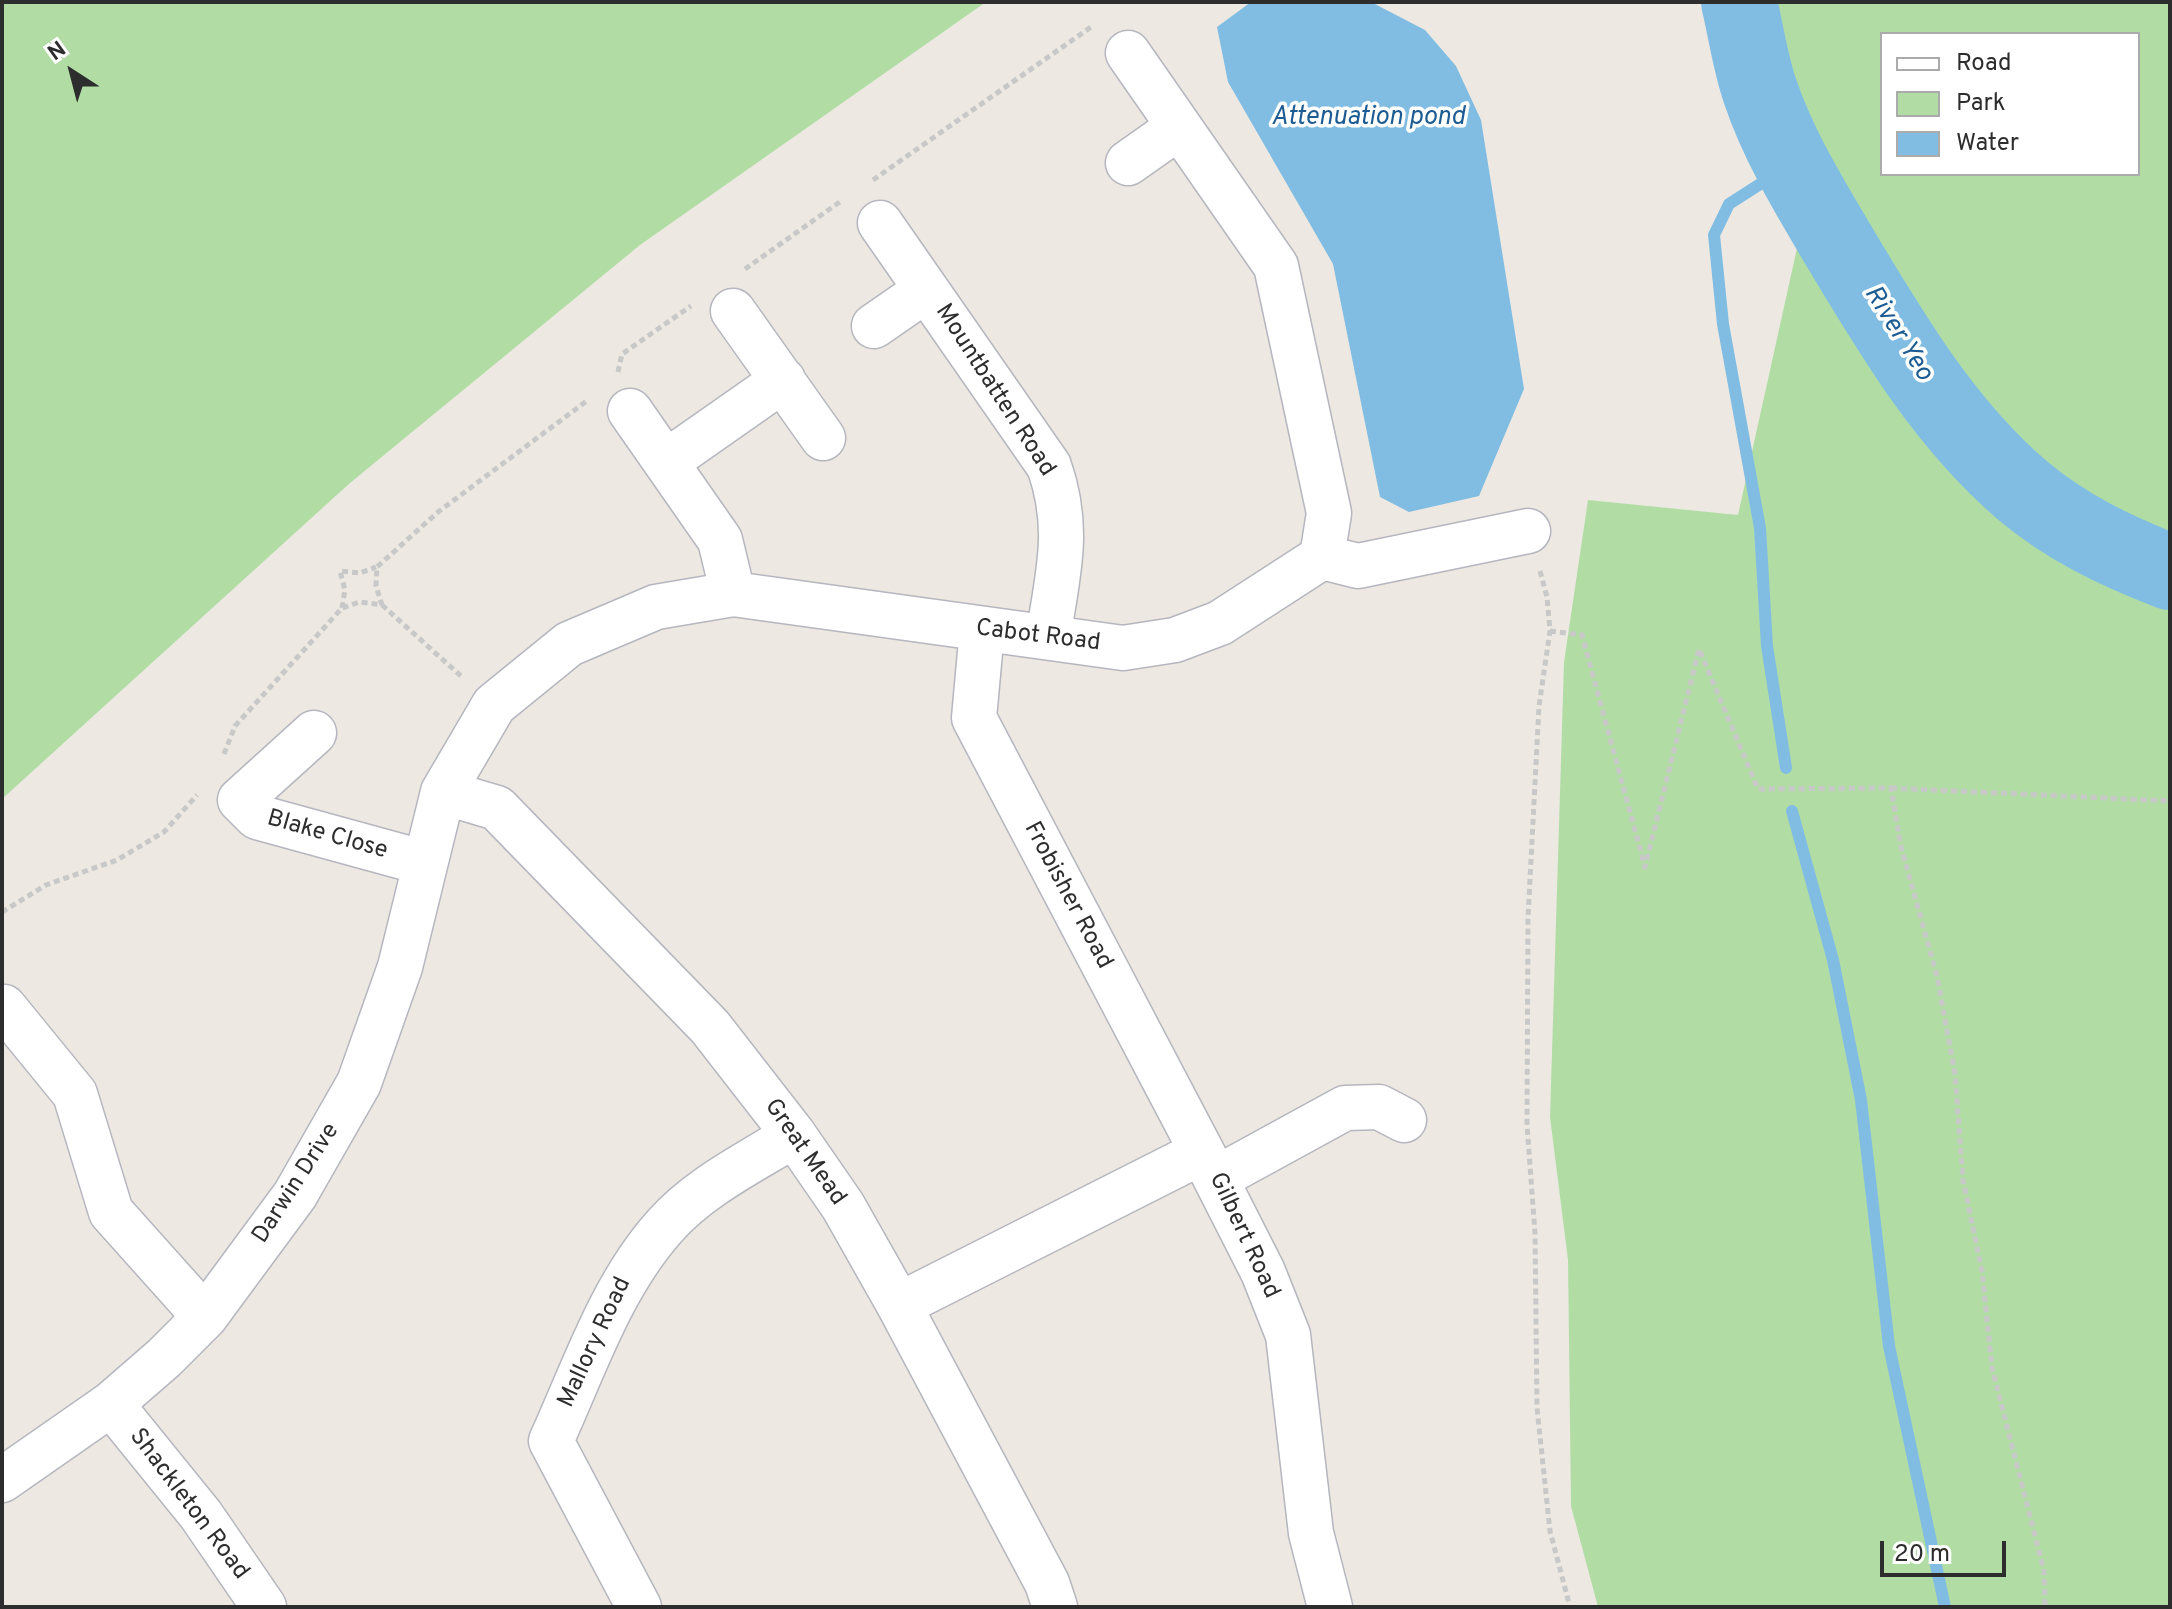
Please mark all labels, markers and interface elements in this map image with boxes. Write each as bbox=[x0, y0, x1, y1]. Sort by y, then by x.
north arrow bbox=[32, 32, 112, 112]
legend bbox=[1880, 32, 2140, 176]
text: N bbox=[43, 37, 72, 68]
text: Road bbox=[1956, 49, 2012, 79]
text: Park bbox=[1956, 89, 2006, 119]
water label: Attenuation pond bbox=[1271, 103, 1465, 135]
text: Water bbox=[1956, 129, 2019, 159]
water label: River Yeo bbox=[1856, 281, 1938, 387]
street label: Mountbatten Road bbox=[928, 299, 1060, 483]
street label: Cabot Road bbox=[974, 615, 1102, 659]
street label: Blake Close bbox=[263, 805, 391, 867]
street label: Frobisher Road bbox=[1016, 818, 1118, 974]
street label: Great Mead bbox=[757, 1094, 851, 1212]
street label: Darwin Drive bbox=[247, 1118, 347, 1250]
street label: Gilbert Road bbox=[1201, 1168, 1285, 1304]
street label: Mallory Road bbox=[553, 1273, 639, 1413]
street label: Shackleton Road bbox=[122, 1424, 254, 1586]
scale bar bbox=[1884, 1525, 2010, 1575]
text: 20 m bbox=[1894, 1540, 1950, 1570]

